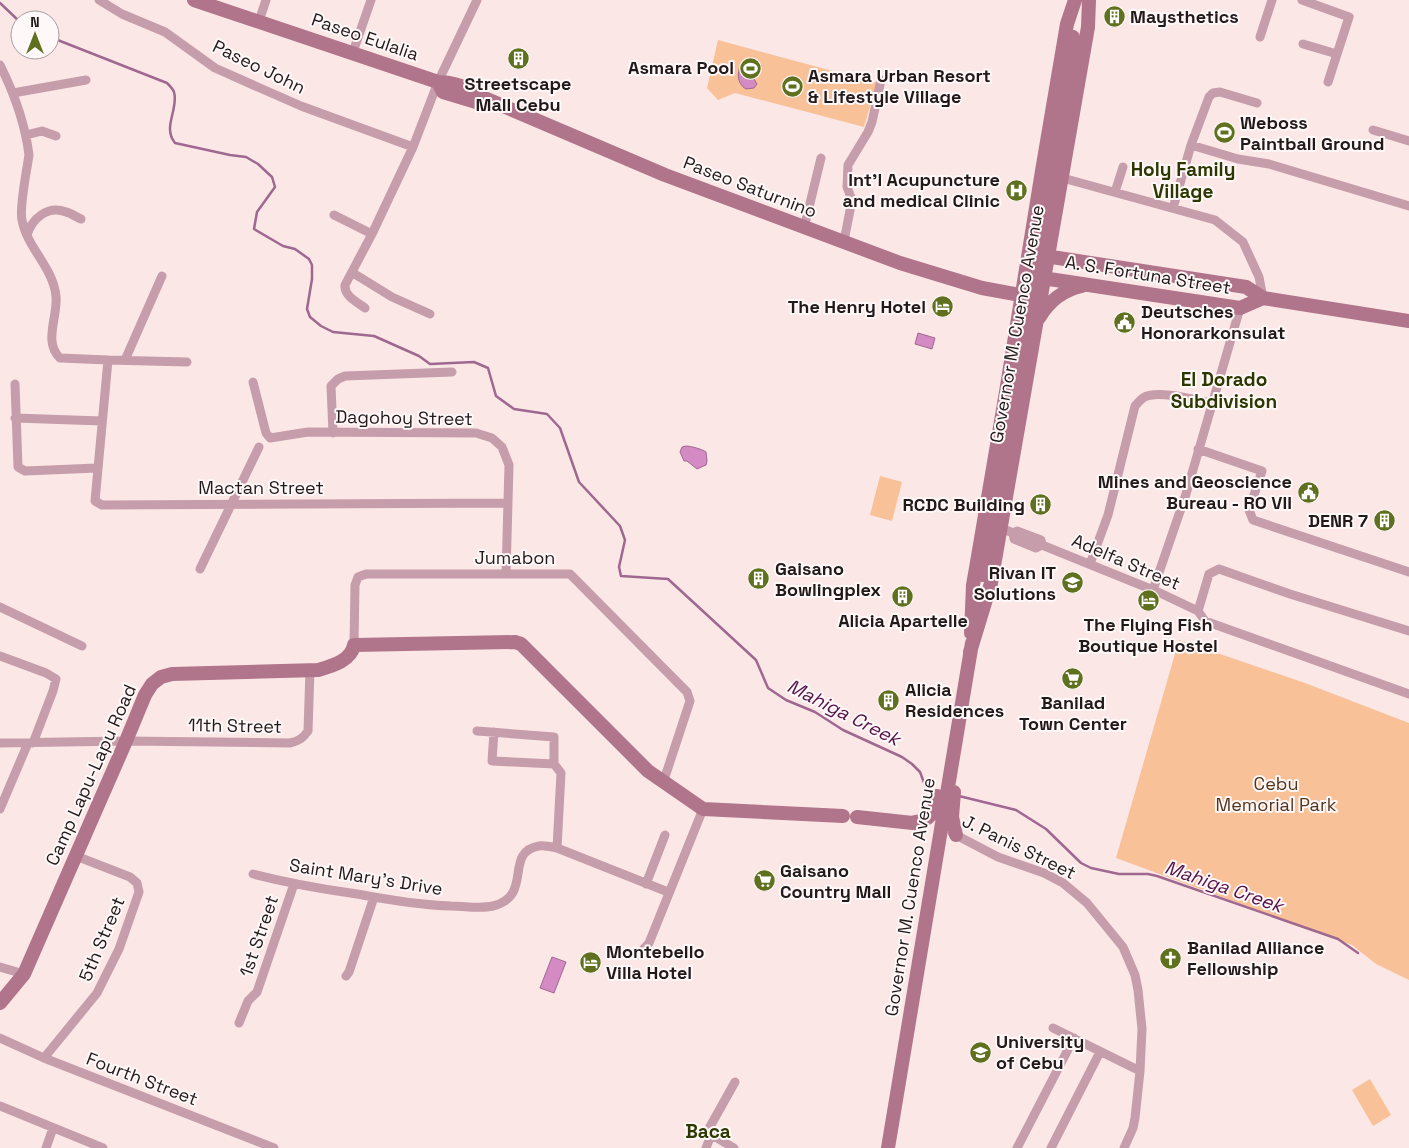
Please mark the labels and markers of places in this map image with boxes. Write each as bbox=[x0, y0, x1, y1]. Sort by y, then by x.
building icon: Maysthetics bbox=[1102, 5, 1126, 29]
place label: Maysthetics bbox=[1130, 5, 1239, 28]
building icon: Streetscape Mall Cebu bbox=[506, 47, 530, 71]
place label: Asmara Pool bbox=[628, 56, 734, 79]
sports icon: Asmara Pool bbox=[738, 56, 762, 80]
place label: Asmara Urban Resort & Lifestyle Village bbox=[808, 64, 991, 108]
place label: Streetscape Mall Cebu bbox=[465, 72, 571, 116]
sports icon: Asmara Urban Resort & Lifestyle Village bbox=[780, 74, 804, 98]
place label: Weboss Paintball Ground bbox=[1240, 111, 1384, 155]
sports icon: Weboss Paintball Ground bbox=[1212, 121, 1236, 145]
place label: Int'l Acupuncture and medical Clinic bbox=[843, 168, 1000, 212]
hospital icon: Int'l Acupuncture and medical Clinic bbox=[1004, 178, 1028, 202]
place label: The Henry Hotel bbox=[788, 295, 926, 318]
hotel icon: The Henry Hotel bbox=[930, 295, 954, 319]
place label: Deutsches Honorarkonsulat bbox=[1141, 300, 1285, 344]
public building icon: Deutsches Honorarkonsulat bbox=[1113, 310, 1137, 334]
place label: Mines and Geoscience Bureau - RO VII bbox=[1098, 470, 1292, 514]
public building icon: Mines and Geoscience Bureau - RO VII bbox=[1296, 480, 1320, 504]
place label: RCDC Building bbox=[902, 493, 1025, 516]
building icon: RCDC Building bbox=[1029, 493, 1053, 517]
place label: DENR 7 bbox=[1308, 509, 1368, 532]
building icon: DENR 7 bbox=[1372, 509, 1396, 533]
place label: Gaisano Bowlingplex bbox=[775, 557, 881, 601]
place label: Rivan IT Solutions bbox=[974, 561, 1056, 605]
building icon: Gaisano Bowlingplex bbox=[747, 567, 771, 591]
school or university icon: Rivan IT Solutions bbox=[1060, 571, 1084, 595]
building icon: Alicia Apartelle bbox=[891, 584, 915, 608]
hotel icon: The Flying Fish Boutique Hostel bbox=[1136, 588, 1160, 612]
place label: Alicia Apartelle bbox=[838, 609, 968, 632]
place label: The Flying Fish Boutique Hostel bbox=[1078, 613, 1218, 657]
supermarket icon: Banilad Town Center bbox=[1061, 666, 1085, 690]
place label: Alicia Residences bbox=[905, 678, 1004, 722]
building icon: Alicia Residences bbox=[877, 688, 901, 712]
place label: Banilad Town Center bbox=[1019, 691, 1127, 735]
place label: Gaisano Country Mall bbox=[780, 859, 891, 903]
supermarket icon: Gaisano Country Mall bbox=[752, 869, 776, 893]
place label: Banilad Alliance Fellowship bbox=[1187, 936, 1324, 980]
place label: Montebello Villa Hotel bbox=[606, 940, 704, 984]
church icon: Banilad Alliance Fellowship bbox=[1159, 946, 1183, 970]
hotel icon: Montebello Villa Hotel bbox=[578, 950, 602, 974]
place label: University of Cebu bbox=[996, 1030, 1084, 1074]
school or university icon: University of Cebu bbox=[968, 1040, 992, 1064]

